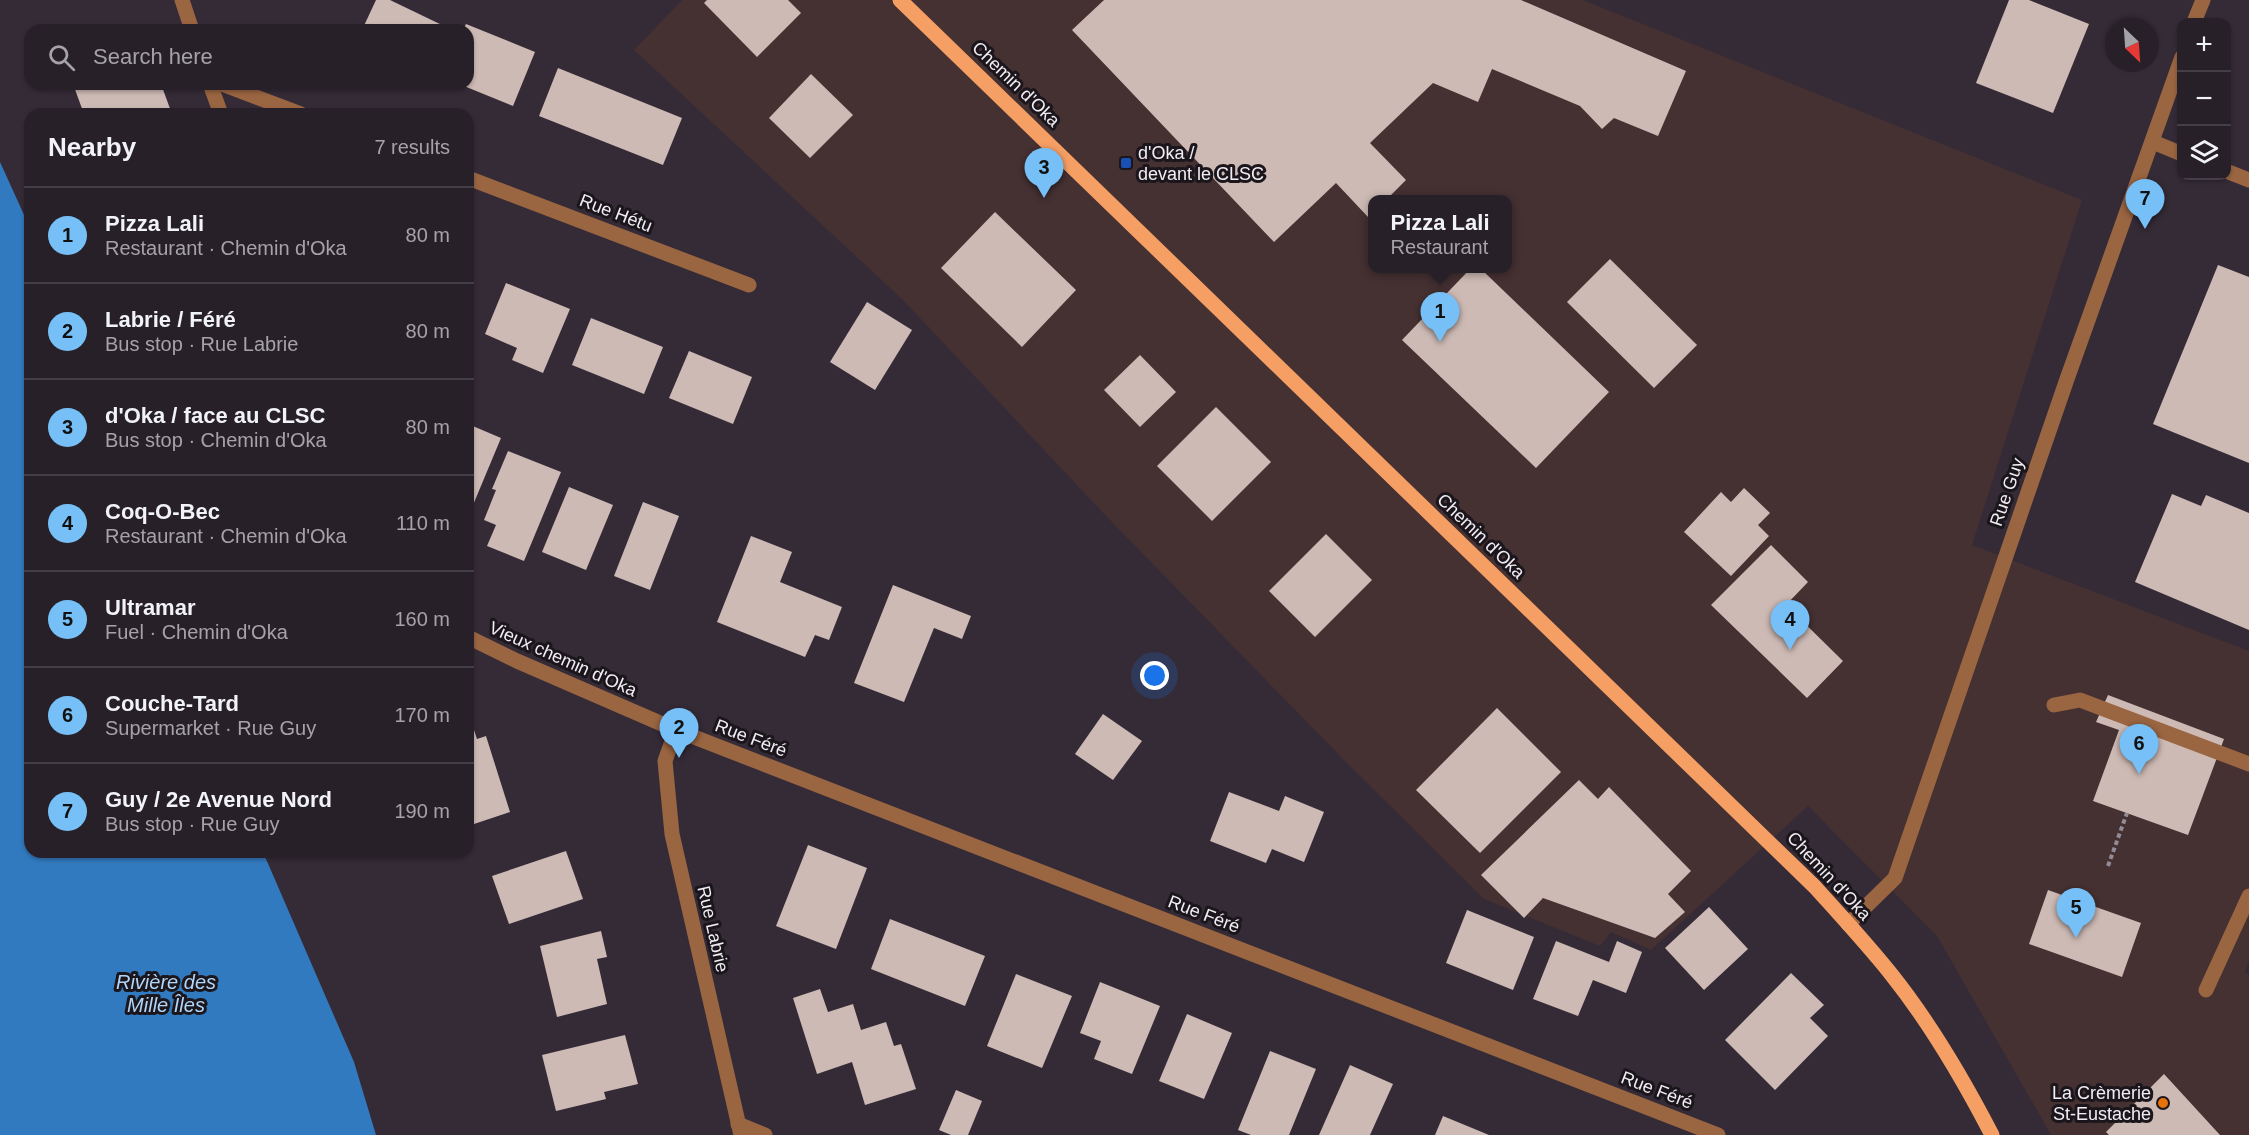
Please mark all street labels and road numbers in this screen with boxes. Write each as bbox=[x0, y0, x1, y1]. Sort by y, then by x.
street label: Chemin d'Oka bbox=[968, 37, 1064, 131]
street label: Rue Hétu bbox=[577, 190, 655, 236]
street label: Rue Guy bbox=[1986, 455, 2028, 529]
street label: Chemin d'Oka bbox=[1433, 489, 1529, 583]
street label: Vieux chemin d'Oka bbox=[486, 617, 641, 701]
street label: Rue Féré bbox=[712, 715, 790, 761]
street label: Chemin d'Oka bbox=[1783, 828, 1876, 925]
street label: Rue Labrie bbox=[693, 884, 733, 974]
street label: Rue Féré bbox=[1165, 891, 1243, 937]
street label: Rue Féré bbox=[1618, 1067, 1696, 1113]

